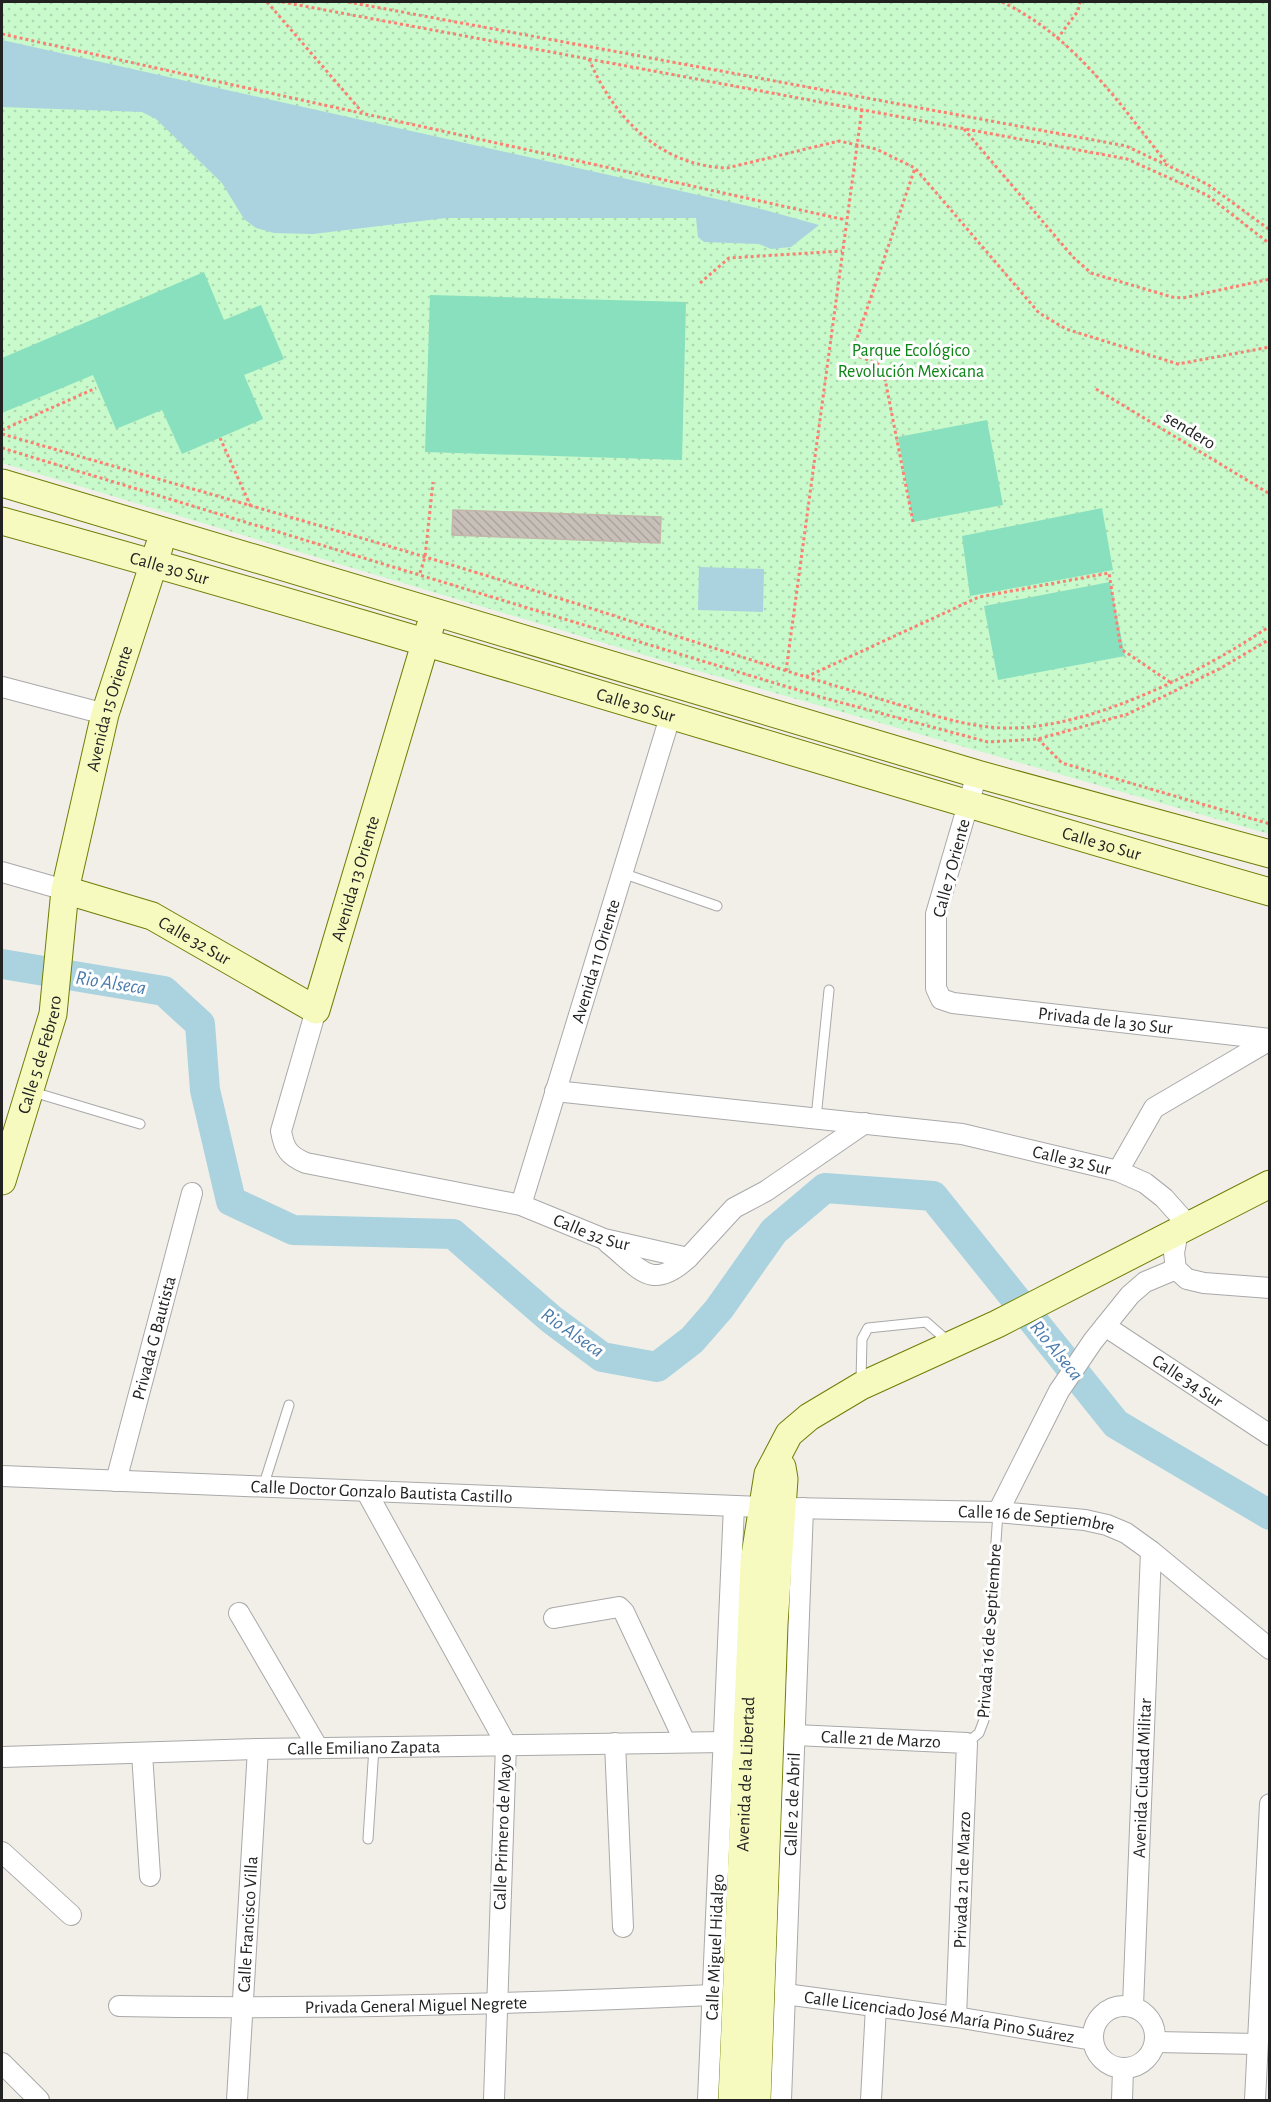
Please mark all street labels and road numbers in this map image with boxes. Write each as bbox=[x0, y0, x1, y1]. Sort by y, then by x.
street label: sendero bbox=[1161, 409, 1218, 453]
street label: Calle 30 Sur bbox=[128, 549, 211, 589]
street label: Avenida 15 Oriente bbox=[84, 644, 136, 773]
street label: Calle 30 Sur bbox=[594, 686, 677, 726]
street label: Avenida 13 Oriente bbox=[329, 814, 383, 944]
street label: Calle 7 Oriente bbox=[930, 817, 974, 920]
street label: Calle 30 Sur bbox=[1060, 824, 1143, 864]
street label: Avenida 11 Oriente bbox=[569, 897, 624, 1025]
street label: Calle 32 Sur bbox=[155, 914, 233, 969]
street label: Calle 5 de Febrero bbox=[15, 995, 65, 1116]
street label: Privada de la 30 Sur bbox=[1037, 1005, 1174, 1038]
street label: Calle 32 Sur bbox=[1031, 1143, 1113, 1179]
street label: Calle 32 Sur bbox=[550, 1211, 631, 1255]
street label: Privada G Bautista bbox=[130, 1274, 180, 1402]
street label: Calle 34 Sur bbox=[1149, 1352, 1226, 1411]
street label: Calle Doctor Gonzalo Bautista Castillo bbox=[250, 1478, 513, 1507]
street label: Calle 16 de Septiembre bbox=[958, 1503, 1117, 1537]
street label: Privada 16 de Septiembre bbox=[975, 1543, 1005, 1719]
street label: Avenida de la Libertad bbox=[734, 1696, 758, 1852]
street label: Avenida Ciudad Militar bbox=[1131, 1698, 1155, 1859]
street label: Calle 21 de Marzo bbox=[821, 1728, 941, 1752]
street label: Calle Emiliano Zapata bbox=[287, 1738, 440, 1759]
street label: Calle 2 de Abril bbox=[782, 1752, 804, 1856]
street label: Calle Primero de Mayo bbox=[491, 1753, 515, 1910]
street label: Privada 21 de Marzo bbox=[952, 1811, 974, 1949]
street label: Calle Francisco Villa bbox=[235, 1856, 262, 1993]
street label: Calle Miguel Hidalgo bbox=[703, 1873, 728, 2021]
street label: Calle Licenciado José María Pino Suárez bbox=[803, 1989, 1076, 2047]
street label: Privada General Miguel Negrete bbox=[305, 1994, 527, 2017]

